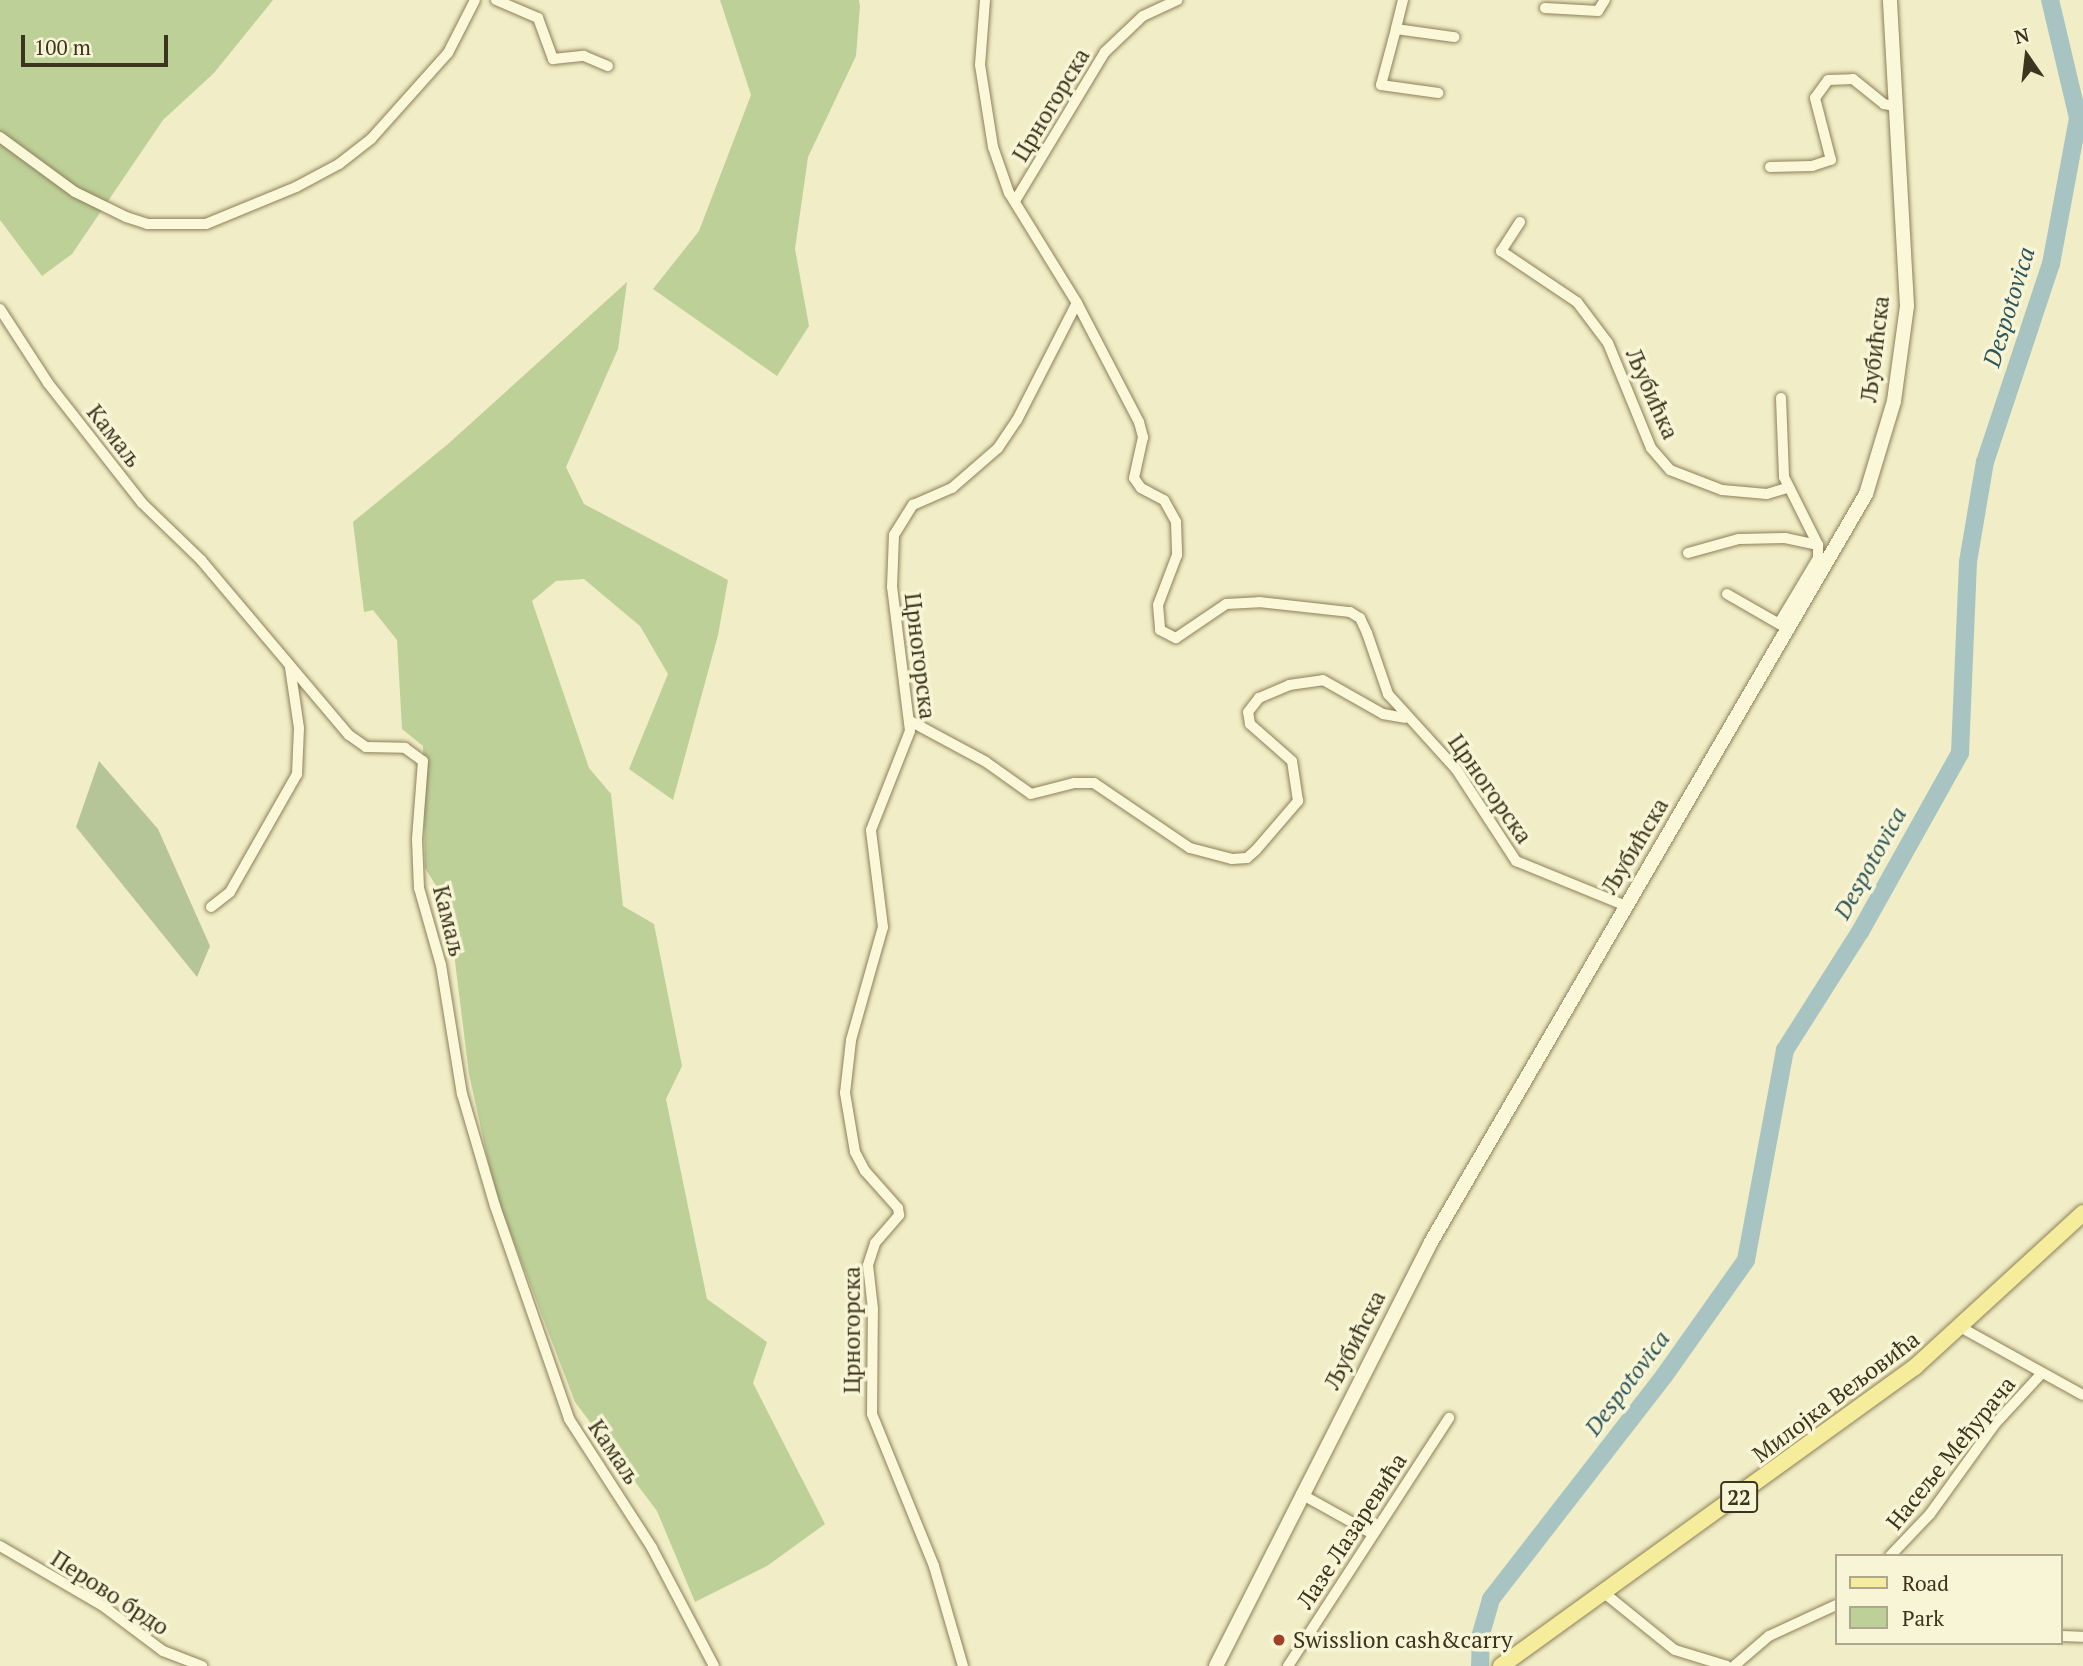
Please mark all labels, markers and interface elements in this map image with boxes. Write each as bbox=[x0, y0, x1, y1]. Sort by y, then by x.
scale bar bbox=[24, 21, 172, 65]
north arrow bbox=[1992, 21, 2062, 91]
text: N bbox=[2012, 21, 2032, 49]
text: 100 m bbox=[34, 33, 91, 61]
street label: Црногорска bbox=[1006, 43, 1096, 167]
water label: Despotovica bbox=[1977, 244, 2041, 370]
street label: Љубићска bbox=[1855, 294, 1895, 404]
street label: Љубићка bbox=[1620, 344, 1684, 444]
street label: Камаљ bbox=[81, 399, 147, 473]
street label: Црногорска bbox=[899, 591, 941, 721]
street label: Црногорска bbox=[1442, 729, 1538, 849]
street label: Љубићска bbox=[1596, 793, 1674, 899]
water label: Despotovica bbox=[1827, 802, 1913, 924]
street label: Камаљ bbox=[427, 883, 471, 959]
street label: Црногорска bbox=[838, 1266, 866, 1394]
street label: Љубићска bbox=[1318, 1286, 1392, 1394]
water label: Despotovica bbox=[1578, 1325, 1676, 1441]
street label: Милојка Вељовића bbox=[1747, 1325, 1925, 1469]
street label: Насеље Међурача bbox=[1881, 1371, 2021, 1535]
street label: Камаљ bbox=[582, 1414, 646, 1490]
street label: Лазе Лазаревића bbox=[1291, 1448, 1413, 1614]
road number: 22 bbox=[1720, 1480, 1758, 1514]
street label: Перово брдо bbox=[46, 1545, 174, 1641]
legend bbox=[1834, 1554, 2062, 1645]
text: Road bbox=[1902, 1569, 1949, 1597]
text: Park bbox=[1902, 1604, 1944, 1632]
place label: Swisslion cash&carry bbox=[1293, 1626, 1513, 1654]
marker: Swisslion cash&carry bbox=[1271, 1632, 1287, 1648]

